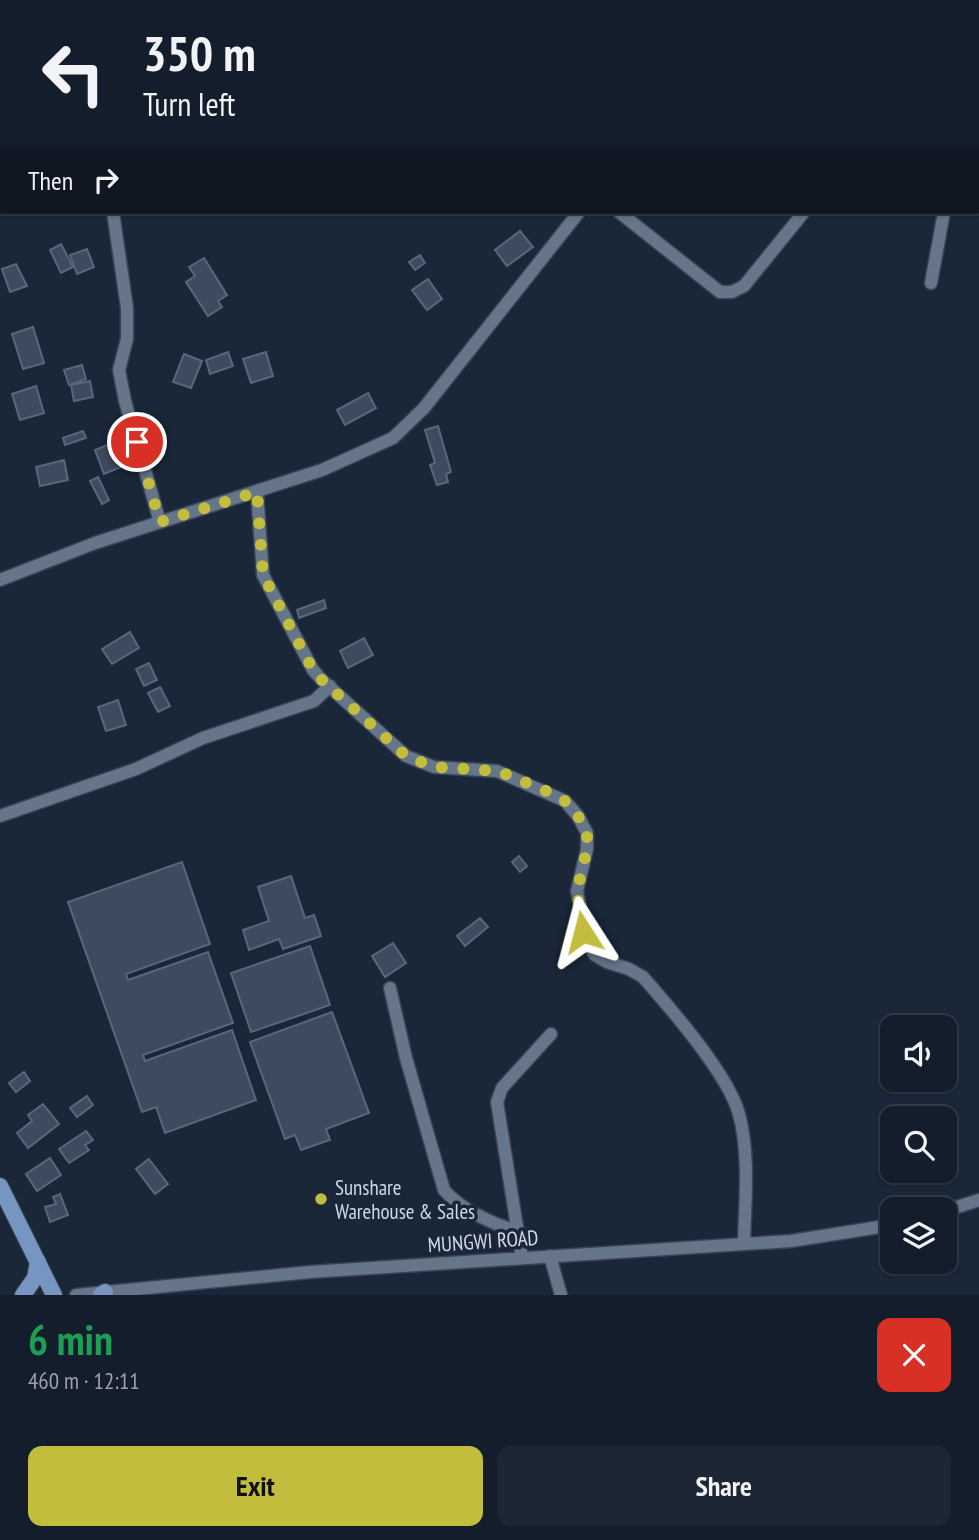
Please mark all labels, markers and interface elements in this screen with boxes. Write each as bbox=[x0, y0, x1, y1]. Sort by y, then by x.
text: 350 m bbox=[143, 21, 256, 85]
icon: left bbox=[28, 28, 119, 119]
text: Turn left bbox=[143, 83, 235, 125]
icon: right bbox=[87, 161, 125, 199]
text: Then bbox=[28, 164, 73, 197]
pin bbox=[107, 412, 167, 472]
icon: arrive bbox=[118, 423, 156, 461]
position arrow bbox=[546, 895, 620, 969]
map controls bbox=[880, 1015, 957, 1274]
button: sound bbox=[880, 1015, 957, 1092]
button: search bbox=[880, 1106, 957, 1183]
place label: Sunshare Warehouse & Sales bbox=[335, 1174, 475, 1225]
marker: Sunshare Warehouse & Sales bbox=[313, 1191, 329, 1207]
button: layers bbox=[880, 1197, 957, 1274]
street label: MUNGWI ROAD bbox=[427, 1224, 539, 1258]
text: 6 min bbox=[28, 1312, 113, 1367]
button: close bbox=[877, 1318, 951, 1392]
text: 460 m · 12:11 bbox=[28, 1366, 140, 1395]
button: Exit bbox=[28, 1446, 483, 1526]
button: Share bbox=[497, 1446, 951, 1526]

